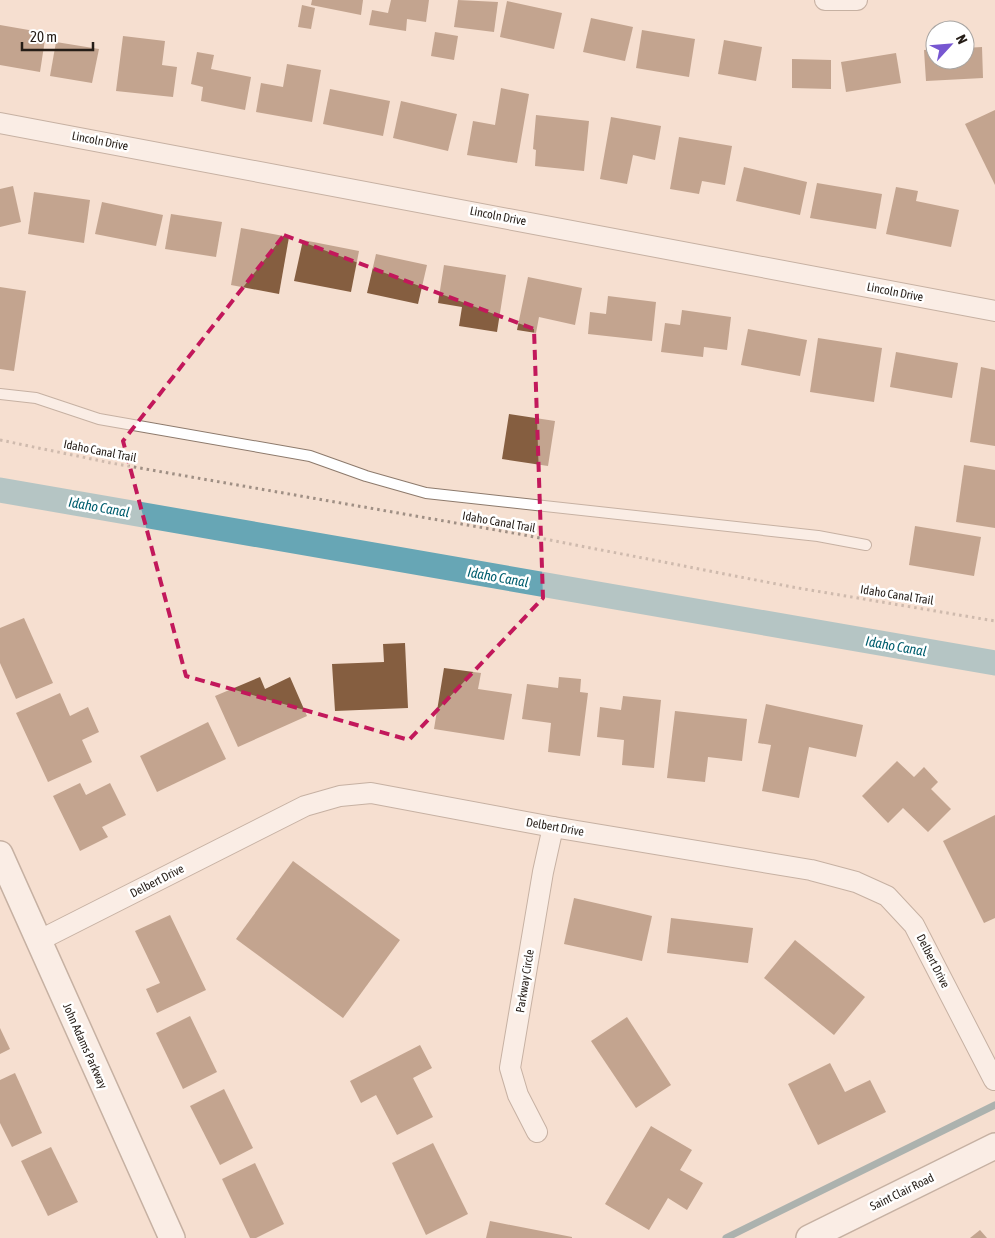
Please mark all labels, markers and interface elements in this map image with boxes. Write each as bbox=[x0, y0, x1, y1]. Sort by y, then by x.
scale bar bbox=[22, 20, 94, 52]
north arrow bbox=[925, 20, 975, 70]
text: 20 m bbox=[30, 28, 57, 45]
text: N bbox=[953, 32, 971, 47]
street label: Lincoln Drive bbox=[71, 129, 129, 153]
street label: Lincoln Drive bbox=[469, 204, 527, 228]
street label: Lincoln Drive bbox=[866, 280, 924, 304]
street label: Idaho Canal Trail bbox=[62, 437, 138, 465]
water label: Idaho Canal bbox=[67, 494, 131, 520]
street label: Idaho Canal Trail bbox=[461, 509, 537, 535]
water label: Idaho Canal bbox=[466, 564, 530, 590]
street label: Idaho Canal Trail bbox=[859, 582, 935, 608]
water label: Idaho Canal bbox=[864, 633, 928, 659]
street label: Delbert Drive bbox=[525, 815, 585, 839]
street label: Delbert Drive bbox=[128, 862, 186, 900]
street label: Delbert Drive bbox=[914, 932, 952, 990]
street label: Parkway Circle bbox=[513, 948, 537, 1014]
street label: John Adams Parkway bbox=[60, 1001, 110, 1091]
street label: Saint Clair Road bbox=[868, 1171, 936, 1213]

